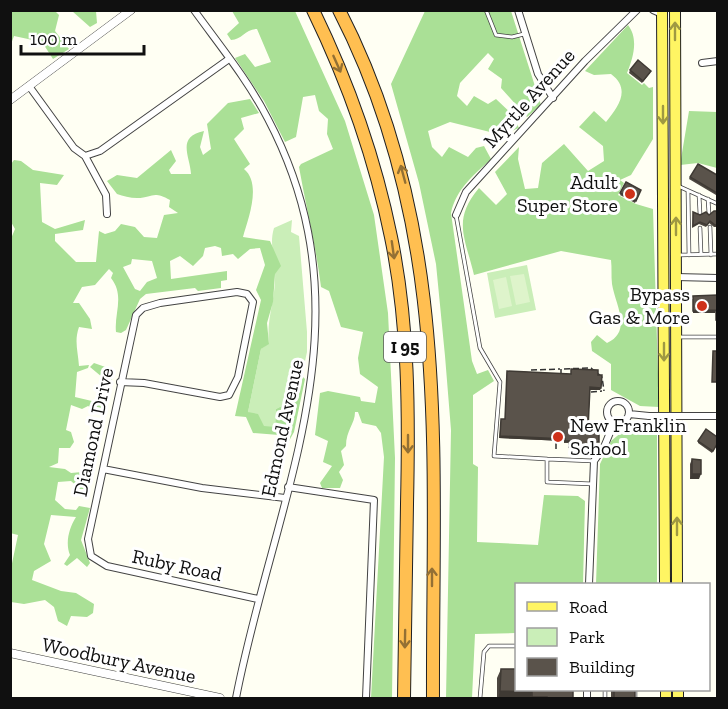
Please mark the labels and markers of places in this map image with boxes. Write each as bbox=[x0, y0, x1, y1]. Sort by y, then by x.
place label: Adult Super Store bbox=[517, 170, 619, 217]
marker: Adult Super Store bbox=[623, 187, 637, 201]
place label: Bypass Gas & More bbox=[589, 282, 690, 329]
marker: Bypass Gas & More bbox=[695, 299, 709, 313]
place label: New Franklin School bbox=[570, 413, 687, 460]
marker: New Franklin School bbox=[551, 430, 565, 444]

